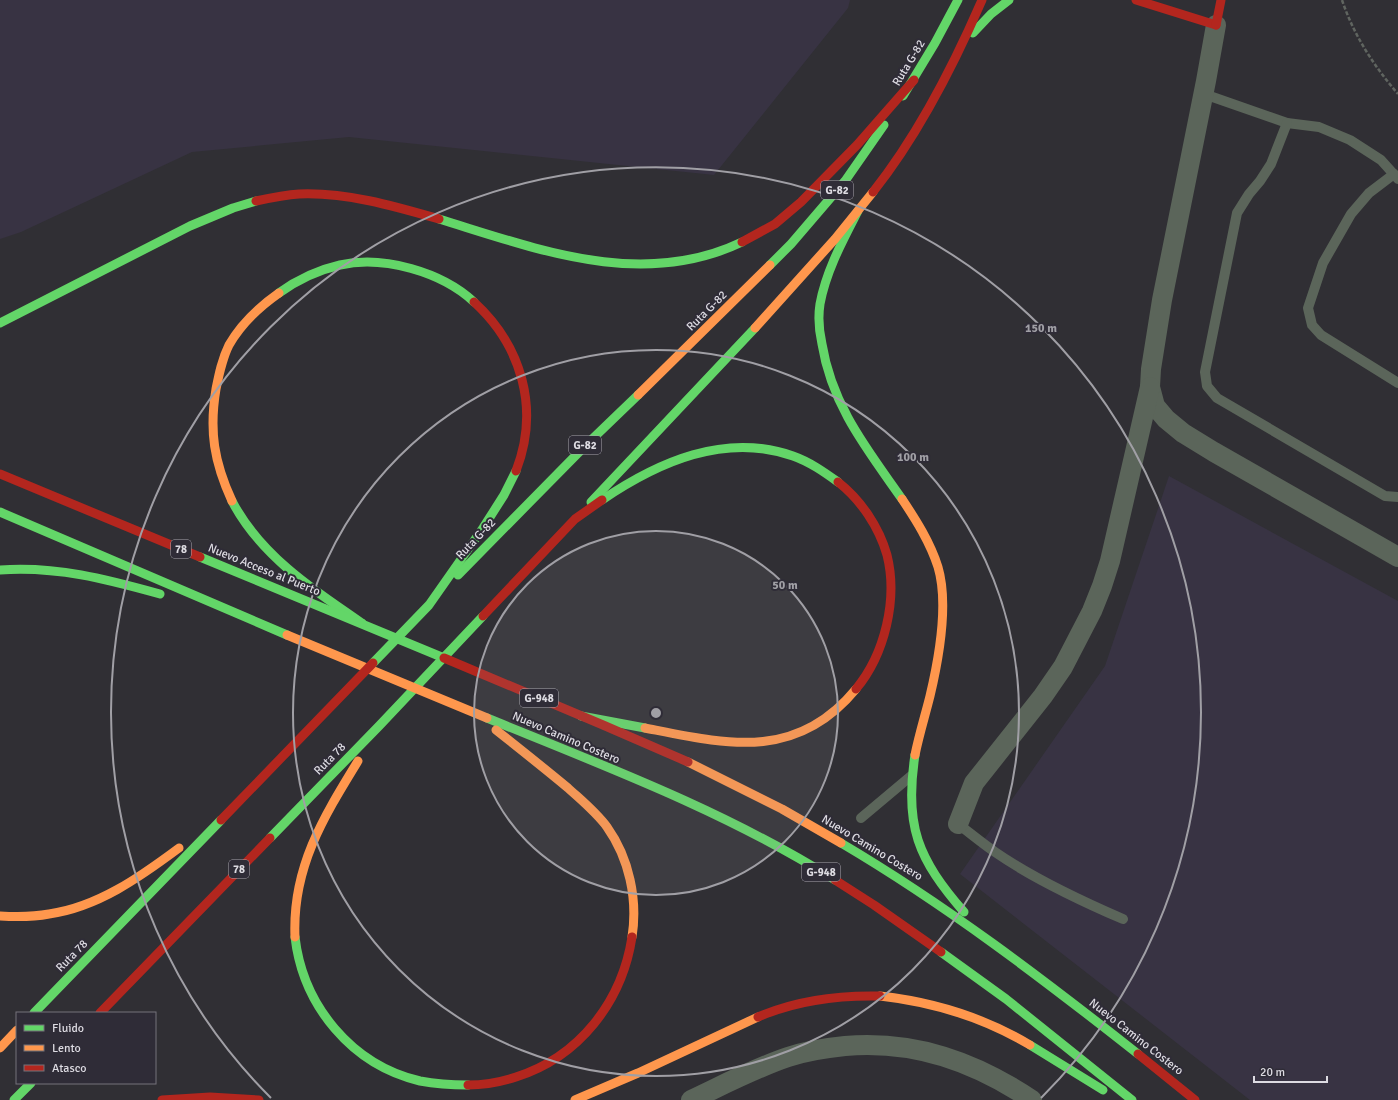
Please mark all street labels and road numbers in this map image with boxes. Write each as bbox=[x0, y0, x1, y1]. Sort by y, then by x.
street label: Ruta G-82 bbox=[889, 37, 929, 89]
road number: G-82 bbox=[821, 181, 853, 199]
street label: Ruta G-82 bbox=[684, 288, 730, 334]
road number: G-82 bbox=[569, 436, 601, 454]
street label: Ruta G-82 bbox=[453, 515, 499, 563]
road number: 78 bbox=[171, 540, 191, 558]
street label: Nuevo Acceso al Puerto bbox=[206, 541, 322, 599]
road number: G-948 bbox=[520, 689, 558, 707]
street label: Nuevo Camino Costero bbox=[510, 709, 622, 767]
street label: Ruta 78 bbox=[311, 740, 349, 778]
street label: Nuevo Camino Costero bbox=[819, 812, 925, 884]
road number: 78 bbox=[229, 860, 249, 878]
road number: G-948 bbox=[802, 863, 840, 881]
street label: Ruta 78 bbox=[53, 937, 91, 975]
street label: Nuevo Camino Costero bbox=[1086, 996, 1186, 1078]

